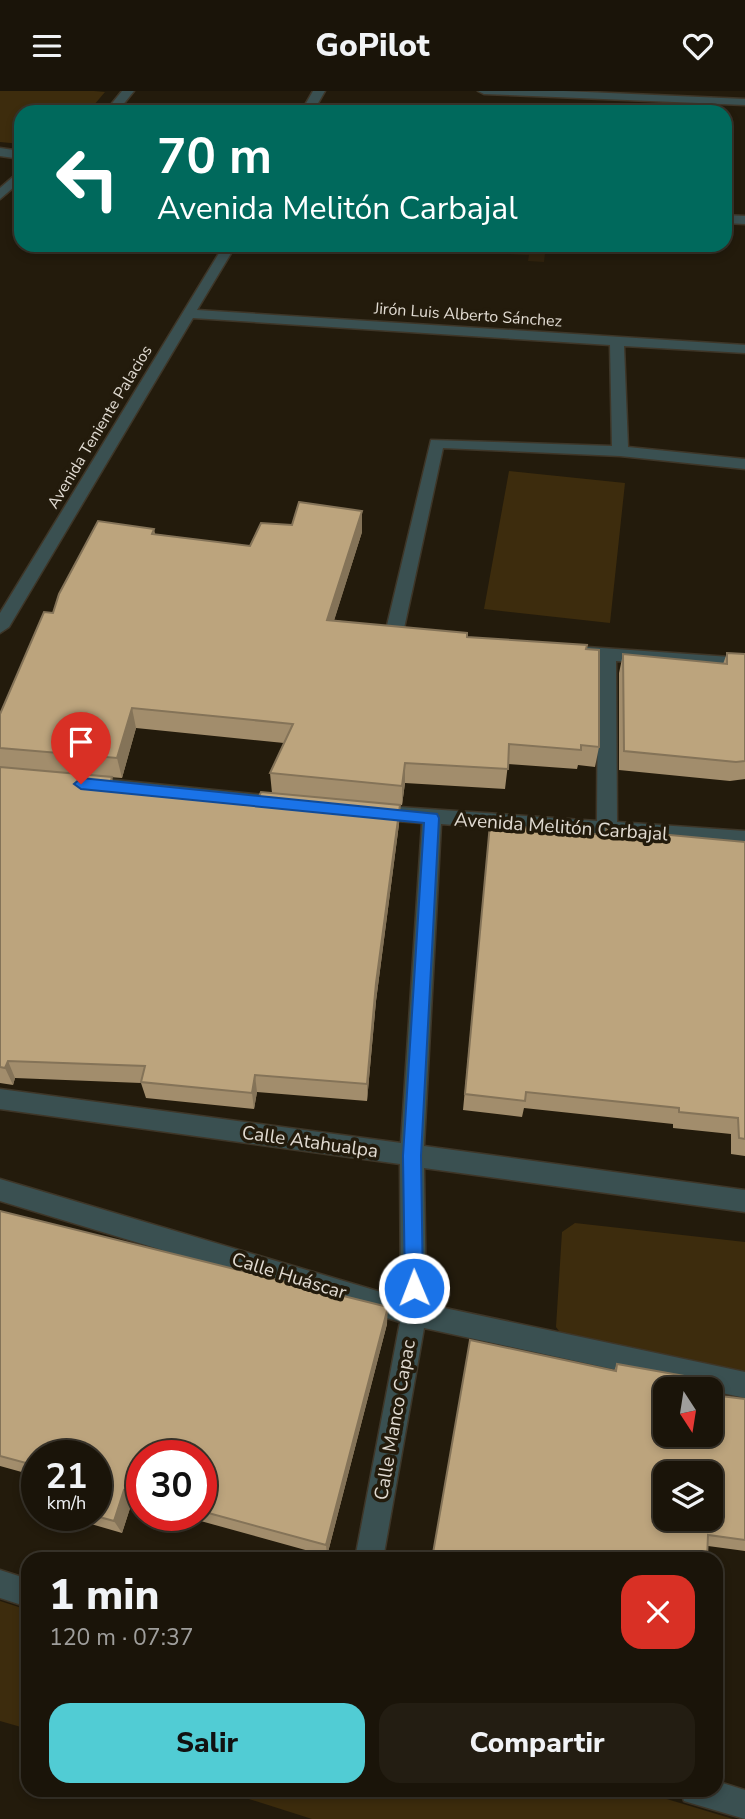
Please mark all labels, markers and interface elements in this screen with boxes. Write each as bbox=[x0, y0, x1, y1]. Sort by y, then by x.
text: GoPilot bbox=[315, 24, 430, 67]
icon: menu bbox=[28, 27, 66, 65]
icon: heart bbox=[679, 27, 717, 65]
text: 70 m bbox=[157, 123, 272, 190]
icon: left bbox=[42, 133, 133, 224]
text: Avenida Melitón Carbajal bbox=[157, 187, 518, 230]
street label: Jirón Luis Alberto Sánchez bbox=[372, 297, 563, 333]
street label: Avenida Teniente Palacios bbox=[42, 341, 158, 513]
pin bbox=[51, 712, 111, 784]
icon: arrive bbox=[62, 723, 100, 761]
street label: Avenida Melitón Carbajal bbox=[453, 807, 669, 847]
street label: Calle Atahualpa bbox=[240, 1120, 380, 1164]
street label: Calle Huáscar bbox=[228, 1246, 350, 1306]
position arrow bbox=[377, 1251, 451, 1325]
street label: Calle Manco Capac bbox=[368, 1338, 422, 1502]
north arrow bbox=[653, 1377, 723, 1447]
map controls bbox=[653, 1377, 723, 1531]
speed limit sign: 30 bbox=[126, 1440, 217, 1531]
text: 21 bbox=[45, 1453, 88, 1500]
button: layers bbox=[653, 1461, 723, 1531]
text: km/h bbox=[47, 1491, 86, 1515]
text: 1 min bbox=[49, 1567, 159, 1624]
button: close bbox=[621, 1575, 695, 1649]
text: 120 m · 07:37 bbox=[49, 1622, 194, 1653]
button: Salir bbox=[49, 1703, 365, 1783]
button: Compartir bbox=[379, 1703, 695, 1783]

